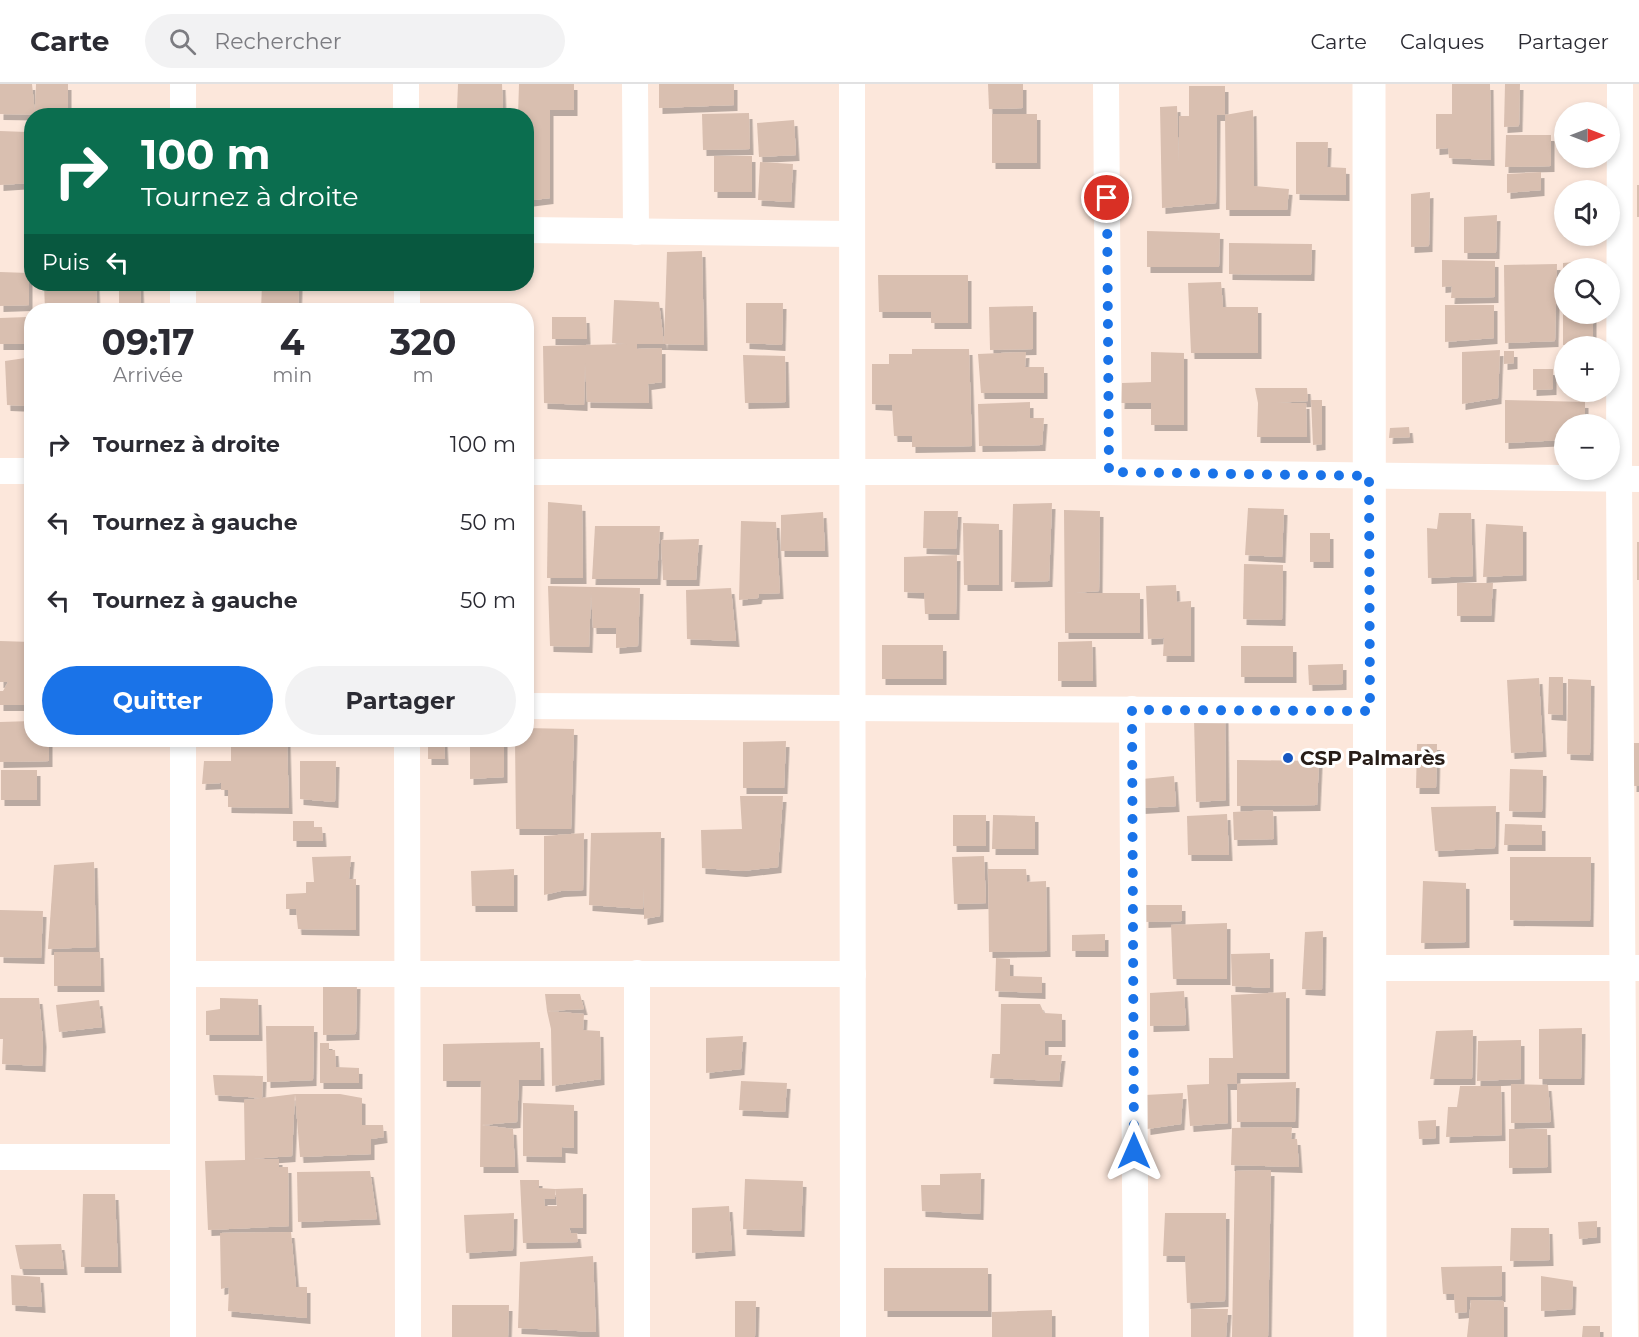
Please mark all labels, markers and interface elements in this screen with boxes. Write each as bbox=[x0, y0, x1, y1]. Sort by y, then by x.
search box bbox=[145, 14, 565, 68]
text: Carte bbox=[30, 24, 109, 58]
icon: search bbox=[166, 25, 199, 58]
text: Rechercher bbox=[214, 28, 342, 55]
text: Carte bbox=[1310, 29, 1367, 54]
text: Calques bbox=[1400, 29, 1484, 54]
text: Partager bbox=[1517, 29, 1609, 54]
north arrow bbox=[1554, 102, 1620, 168]
map controls bbox=[1554, 102, 1620, 480]
text: 100 m bbox=[141, 128, 270, 180]
icon: right bbox=[42, 132, 120, 210]
pin bbox=[1081, 172, 1132, 223]
text: Tournez à droite bbox=[141, 180, 359, 213]
button: sound bbox=[1554, 180, 1620, 246]
icon: arrive bbox=[1090, 181, 1123, 214]
icon: left bbox=[101, 246, 134, 279]
text: Puis bbox=[42, 249, 89, 276]
button: search bbox=[1554, 258, 1620, 324]
text: 09:17 bbox=[101, 320, 195, 364]
text: 4 bbox=[280, 320, 305, 364]
text: 320 bbox=[390, 320, 457, 364]
button: + bbox=[1554, 336, 1620, 402]
text: Arrivée bbox=[113, 363, 183, 387]
text: min bbox=[272, 363, 312, 387]
text: m bbox=[412, 363, 434, 387]
button: − bbox=[1554, 414, 1620, 480]
icon: right bbox=[42, 428, 75, 461]
text: Tournez à droite bbox=[93, 431, 280, 458]
text: 100 m bbox=[450, 431, 516, 458]
icon: left bbox=[42, 506, 75, 539]
text: Tournez à gauche bbox=[93, 509, 298, 536]
text: 50 m bbox=[460, 509, 516, 536]
icon: left bbox=[42, 584, 75, 617]
text: Tournez à gauche bbox=[93, 587, 298, 614]
text: 50 m bbox=[460, 587, 516, 614]
button: Quitter bbox=[42, 666, 273, 735]
button: Partager bbox=[285, 666, 516, 735]
place label: CSP Palmarès bbox=[1300, 746, 1446, 770]
marker: CSP Palmarès bbox=[1281, 751, 1295, 765]
position arrow bbox=[1102, 1119, 1166, 1183]

